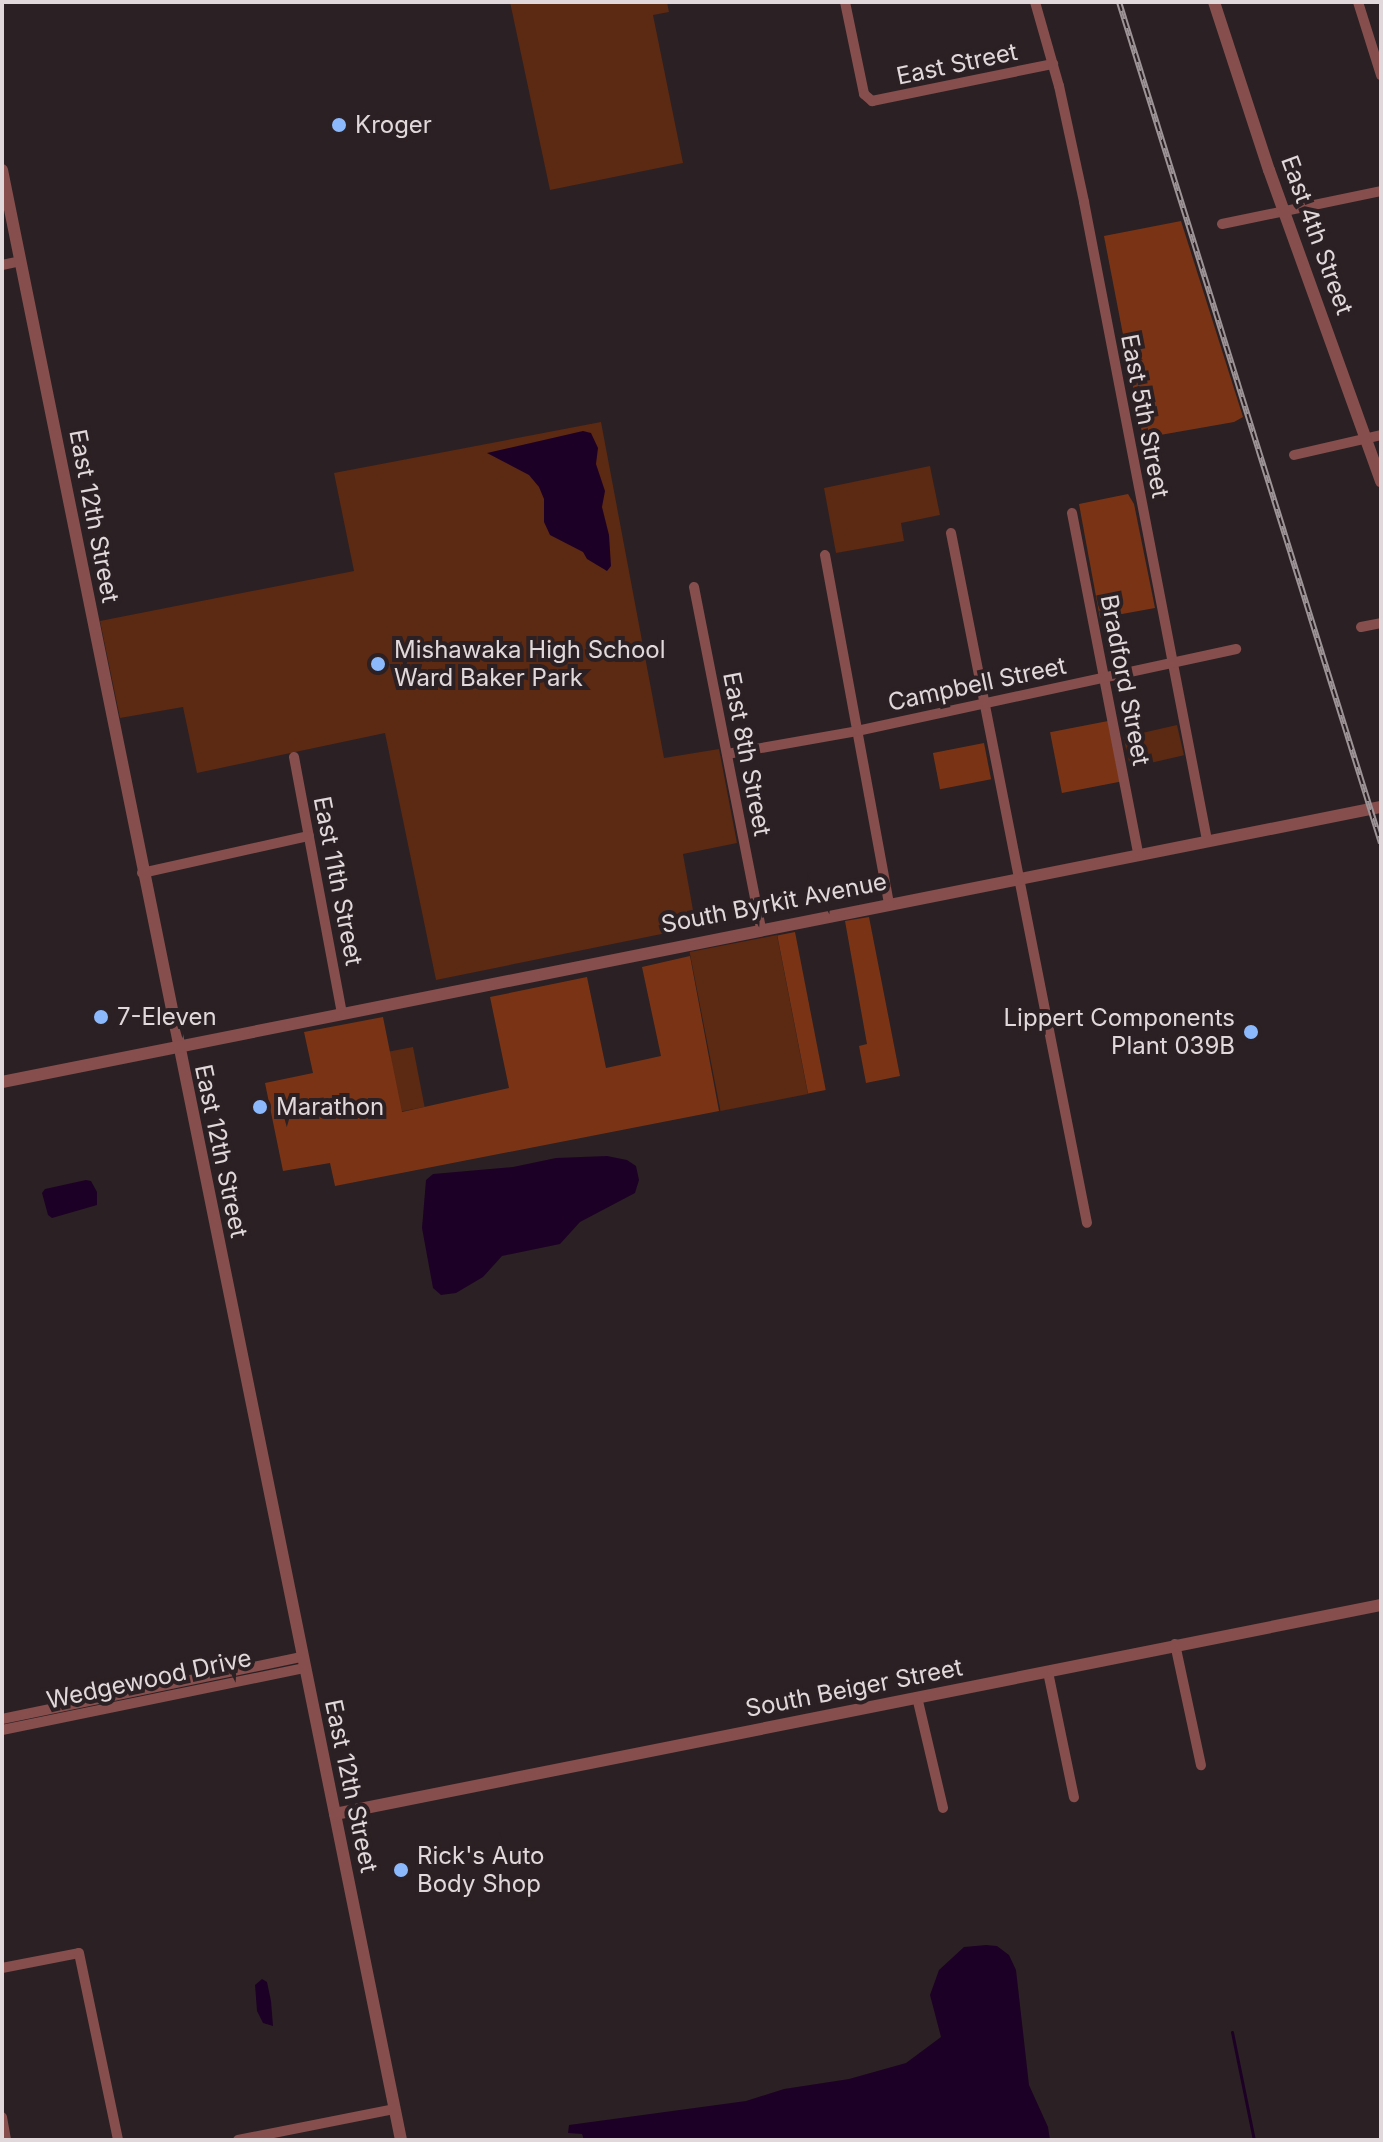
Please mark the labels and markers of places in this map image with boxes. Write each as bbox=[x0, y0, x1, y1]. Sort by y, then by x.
place label: Kroger bbox=[355, 111, 432, 139]
marker: Kroger bbox=[330, 116, 348, 134]
place label: Mishawaka High School Ward Baker Park bbox=[394, 636, 666, 692]
marker: Mishawaka High School Ward Baker Park bbox=[369, 655, 387, 673]
place label: 7-Eleven bbox=[117, 1003, 217, 1031]
place label: Lippert Components Plant 039B bbox=[1004, 1004, 1235, 1060]
marker: 7-Eleven bbox=[92, 1008, 110, 1026]
marker: Lippert Components Plant 039B bbox=[1242, 1023, 1260, 1041]
place label: Marathon bbox=[276, 1093, 384, 1121]
marker: Marathon bbox=[251, 1098, 269, 1116]
place label: Rick's Auto Body Shop bbox=[417, 1842, 545, 1898]
marker: Rick's Auto Body Shop bbox=[392, 1861, 410, 1879]

